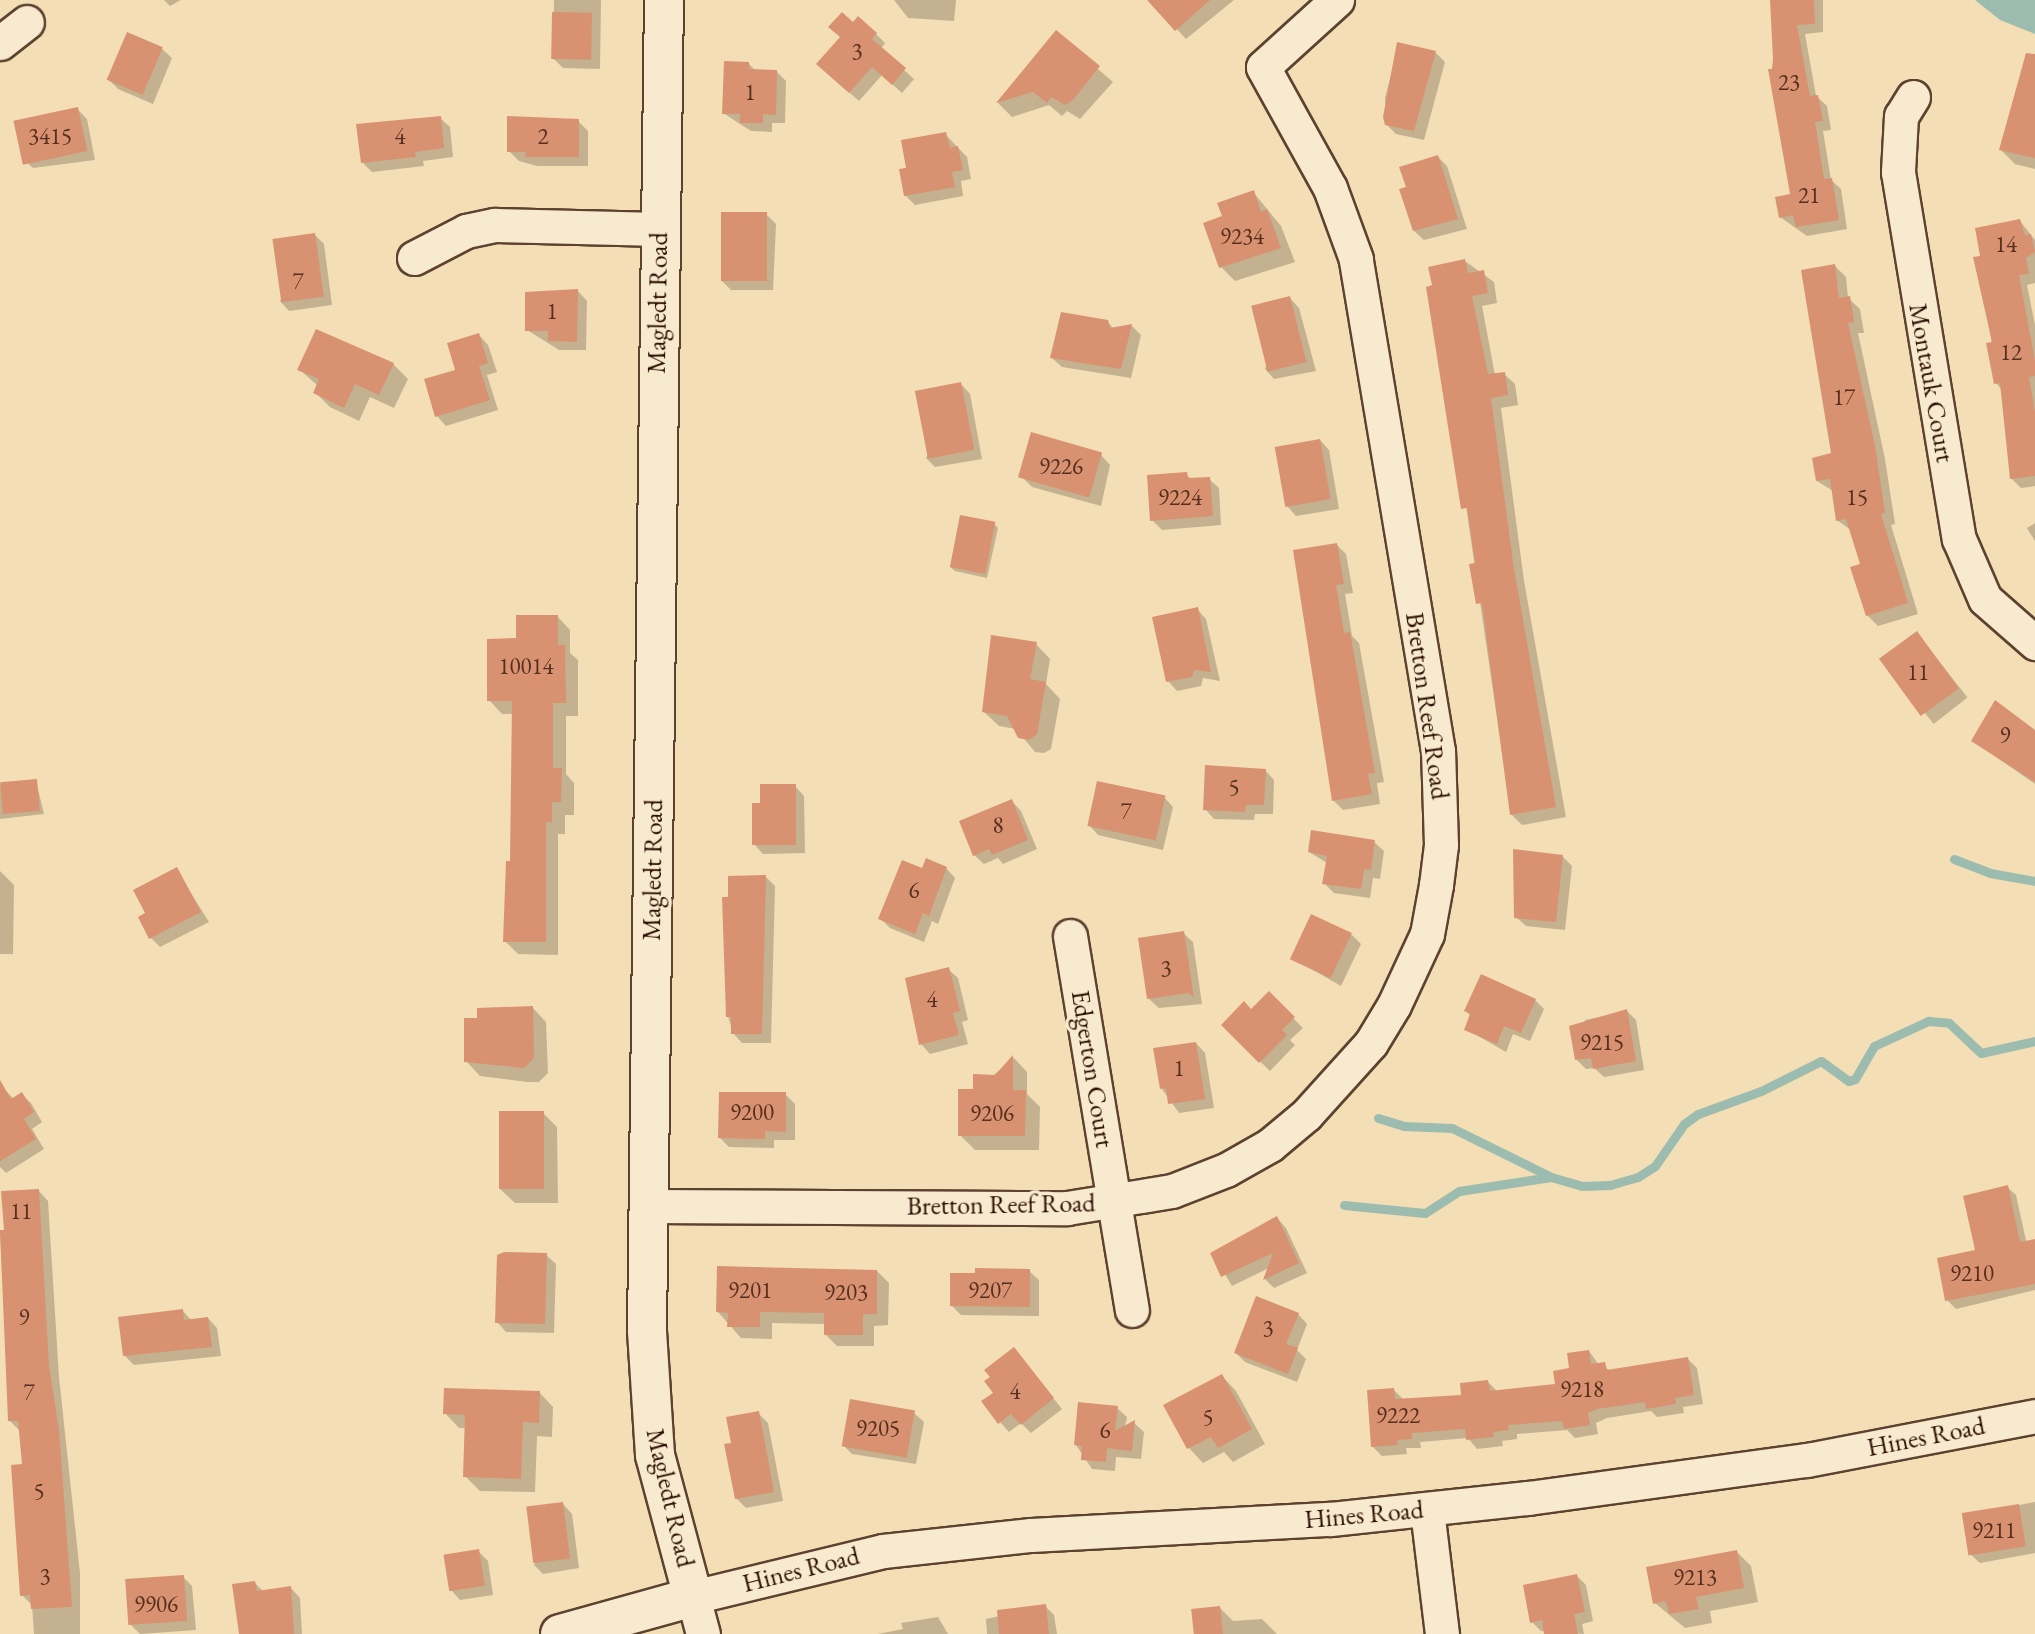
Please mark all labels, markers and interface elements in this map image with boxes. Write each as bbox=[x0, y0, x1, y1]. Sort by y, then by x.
house number: 3 bbox=[851, 37, 863, 65]
house number: 23 bbox=[1778, 68, 1800, 96]
house number: 1 bbox=[744, 78, 756, 106]
house number: 3415 bbox=[28, 122, 72, 150]
house number: 4 bbox=[394, 122, 406, 150]
house number: 2 bbox=[537, 122, 549, 150]
house number: 21 bbox=[1798, 181, 1820, 209]
house number: 9234 bbox=[1220, 222, 1264, 250]
house number: 14 bbox=[1995, 230, 2017, 258]
street label: Magledt Road bbox=[641, 232, 675, 374]
house number: 7 bbox=[292, 267, 304, 295]
house number: 1 bbox=[546, 297, 558, 325]
street label: Montauk Court bbox=[1902, 301, 1960, 465]
house number: 12 bbox=[2000, 338, 2022, 366]
house number: 17 bbox=[1833, 383, 1855, 411]
house number: 9226 bbox=[1039, 452, 1083, 480]
house number: 9224 bbox=[1158, 483, 1202, 511]
house number: 15 bbox=[1846, 483, 1868, 511]
street label: Bretton Reef Road bbox=[1398, 610, 1456, 802]
house number: 10014 bbox=[498, 652, 554, 680]
house number: 11 bbox=[1907, 658, 1929, 686]
house number: 9 bbox=[1999, 721, 2011, 749]
house number: 5 bbox=[1228, 773, 1240, 801]
house number: 7 bbox=[1120, 797, 1132, 825]
street label: Magledt Road bbox=[636, 799, 670, 941]
house number: 8 bbox=[992, 811, 1004, 839]
house number: 6 bbox=[908, 876, 920, 904]
house number: 3 bbox=[1160, 954, 1172, 982]
house number: 4 bbox=[926, 985, 938, 1013]
street label: Edgerton Court bbox=[1064, 988, 1120, 1150]
house number: 9215 bbox=[1580, 1028, 1624, 1056]
house number: 1 bbox=[1173, 1054, 1185, 1082]
house number: 9200 bbox=[730, 1098, 774, 1126]
house number: 9206 bbox=[970, 1099, 1014, 1127]
street label: Bretton Reef Road bbox=[906, 1188, 1096, 1222]
house number: 11 bbox=[10, 1197, 32, 1225]
house number: 9210 bbox=[1950, 1259, 1994, 1287]
house number: 9201 bbox=[728, 1276, 772, 1304]
house number: 9207 bbox=[968, 1276, 1012, 1304]
house number: 9203 bbox=[824, 1278, 868, 1306]
house number: 9 bbox=[18, 1303, 30, 1331]
house number: 3 bbox=[1262, 1314, 1274, 1342]
house number: 9218 bbox=[1560, 1375, 1604, 1403]
house number: 4 bbox=[1009, 1377, 1021, 1405]
house number: 7 bbox=[23, 1378, 35, 1406]
house number: 9222 bbox=[1376, 1401, 1420, 1429]
house number: 5 bbox=[1202, 1403, 1214, 1431]
street label: Hines Road bbox=[1864, 1410, 1988, 1464]
house number: 9205 bbox=[856, 1414, 900, 1442]
house number: 6 bbox=[1099, 1416, 1111, 1444]
street label: Magledt Road bbox=[639, 1425, 701, 1571]
house number: 5 bbox=[33, 1477, 45, 1505]
street label: Hines Road bbox=[1303, 1494, 1425, 1536]
house number: 9211 bbox=[1972, 1516, 2016, 1544]
street label: Hines Road bbox=[739, 1540, 863, 1600]
house number: 3 bbox=[39, 1562, 51, 1590]
house number: 9213 bbox=[1673, 1563, 1717, 1591]
house number: 9906 bbox=[134, 1590, 178, 1618]

